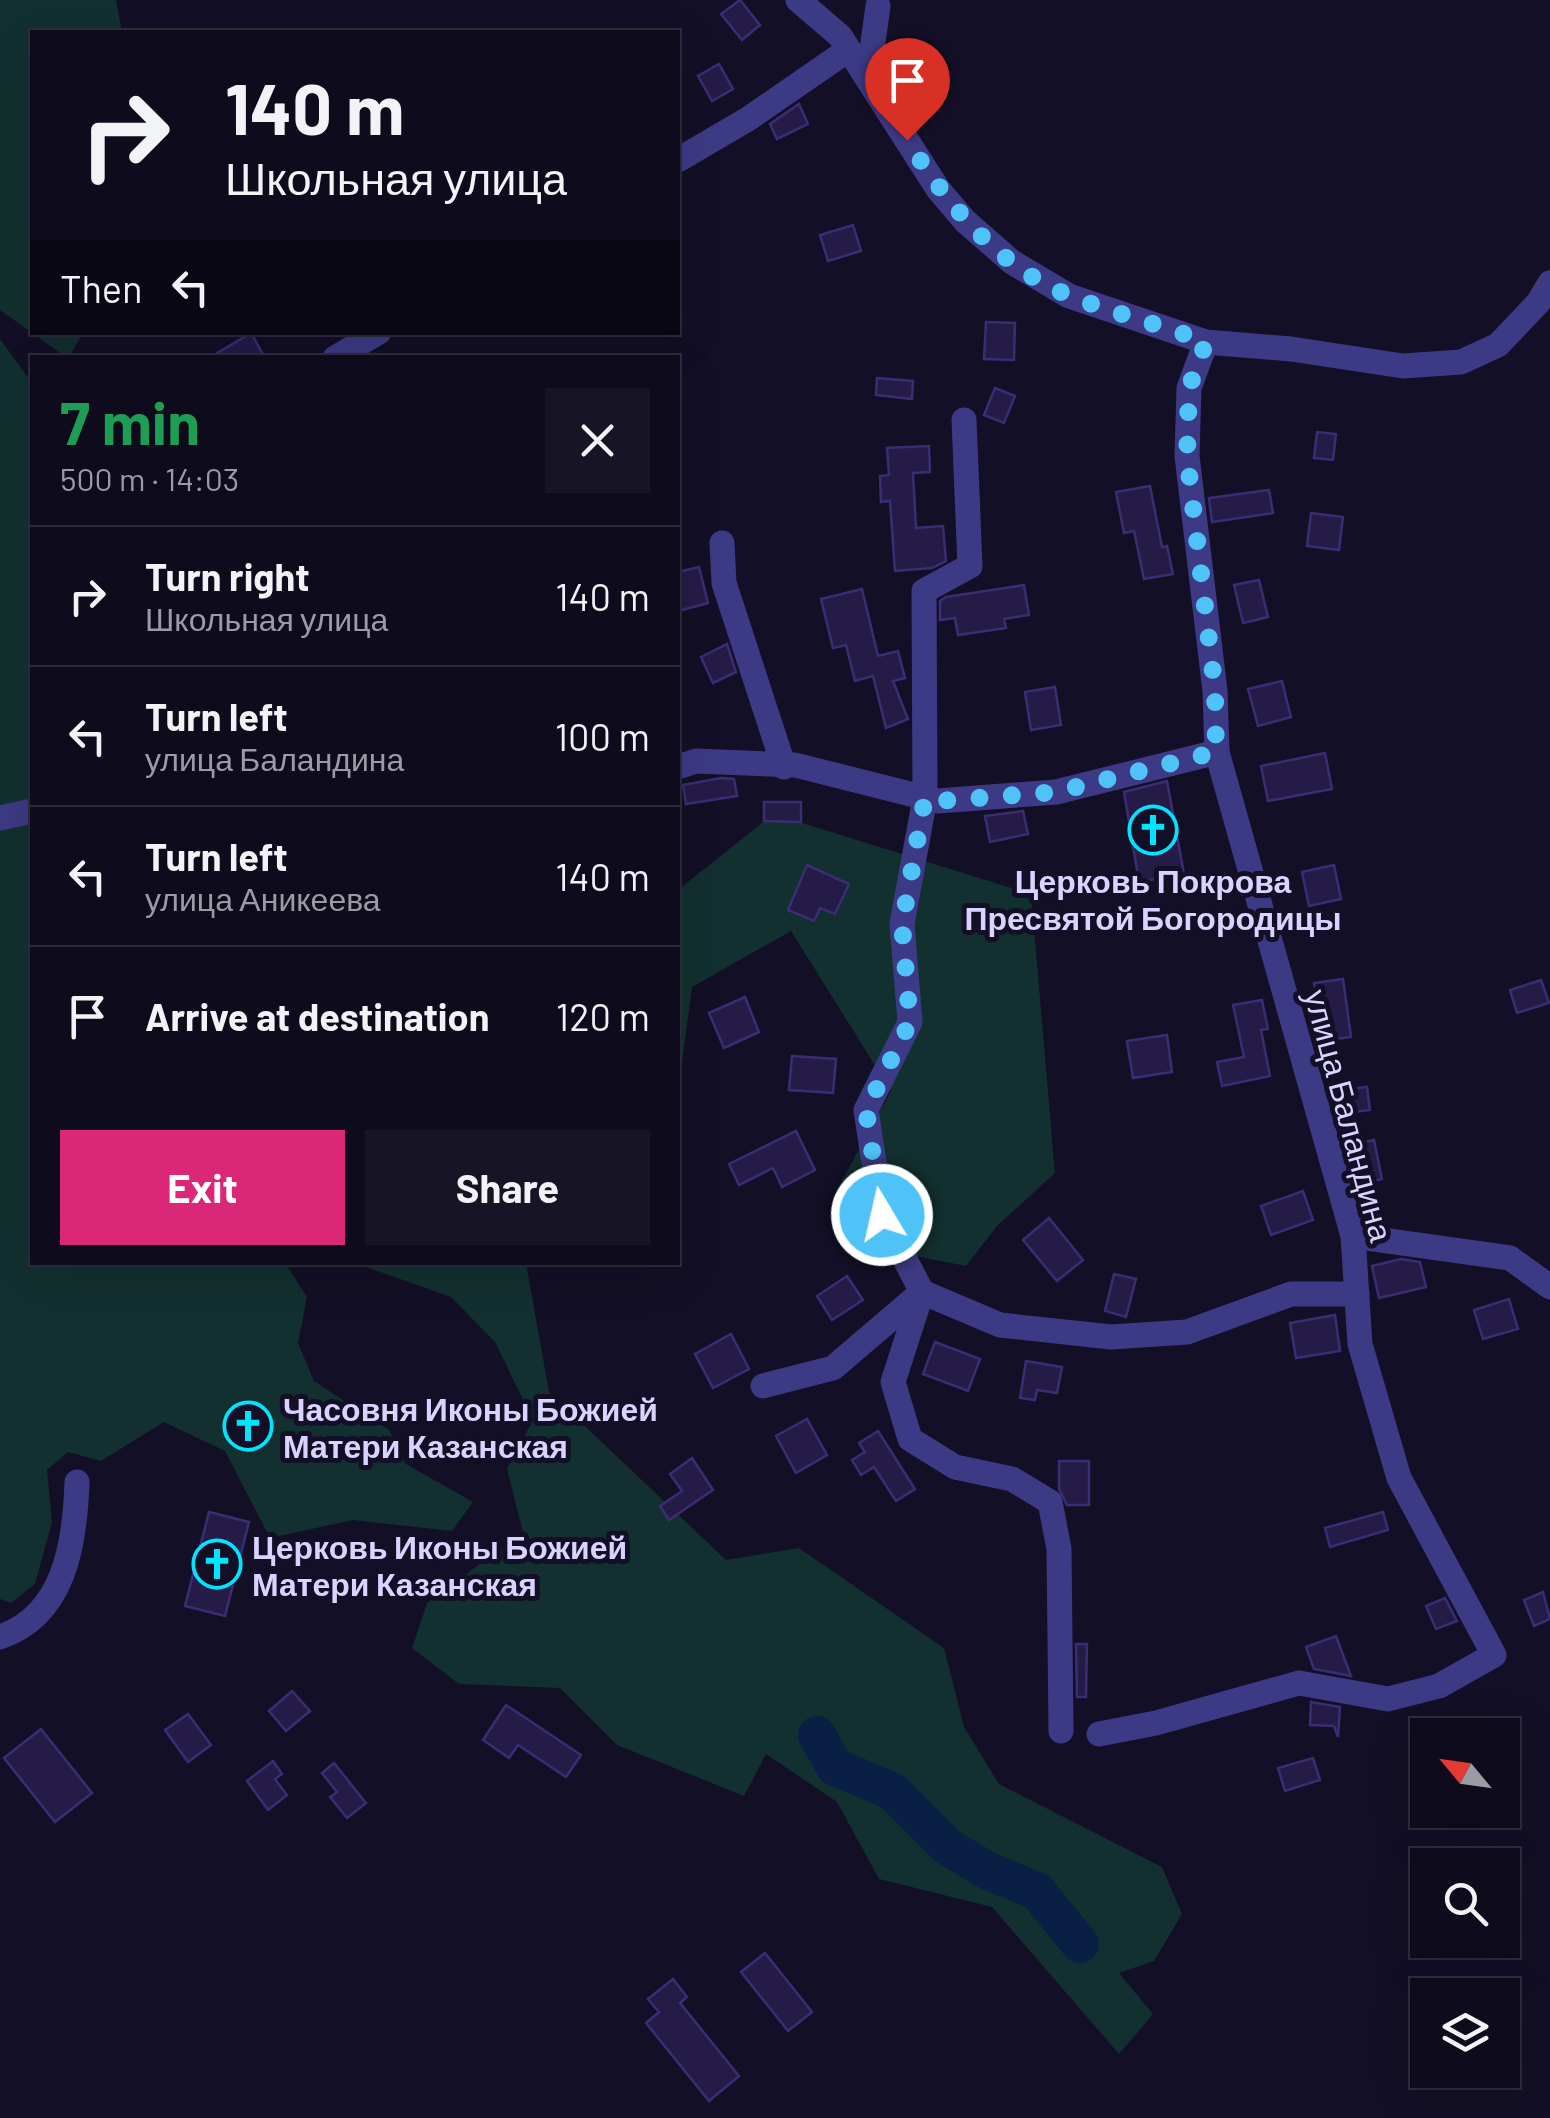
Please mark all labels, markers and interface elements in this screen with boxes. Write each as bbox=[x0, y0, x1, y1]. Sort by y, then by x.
pin bbox=[865, 38, 950, 141]
icon: arrive bbox=[880, 53, 935, 108]
text: 140 m bbox=[225, 65, 404, 149]
icon: right bbox=[60, 70, 190, 200]
text: Школьная улица bbox=[225, 150, 567, 204]
icon: left bbox=[163, 260, 218, 315]
text: Then bbox=[60, 265, 143, 311]
text: 7 min bbox=[60, 385, 200, 457]
button: close bbox=[545, 388, 650, 493]
text: 500 m · 14:03 bbox=[60, 459, 239, 497]
text: Turn right bbox=[145, 553, 310, 599]
icon: right bbox=[60, 569, 115, 624]
text: 140 m bbox=[555, 573, 650, 619]
text: Школьная улица bbox=[145, 599, 388, 637]
text: Turn left bbox=[145, 693, 288, 739]
icon: left bbox=[60, 709, 115, 764]
text: 100 m bbox=[555, 713, 650, 759]
text: улица Баландина bbox=[145, 739, 404, 777]
church icon: Церковь Покрова Пресвятой Богородицы bbox=[1127, 804, 1179, 856]
text: Turn left bbox=[145, 833, 288, 879]
icon: left bbox=[60, 849, 115, 904]
text: 140 m bbox=[555, 853, 650, 899]
place label: Церковь Покрова Пресвятой Богородицы bbox=[964, 861, 1342, 937]
text: улица Аникеева bbox=[145, 879, 381, 917]
street label: улица Баландина bbox=[1297, 985, 1402, 1246]
icon: arrive bbox=[60, 989, 115, 1044]
text: Arrive at destination bbox=[145, 993, 490, 1039]
text: 120 m bbox=[556, 993, 650, 1039]
button: Exit bbox=[60, 1130, 345, 1245]
button: Share bbox=[365, 1130, 650, 1245]
position arrow bbox=[830, 1163, 934, 1267]
place label: Часовня Иконы Божией Матери Казанская bbox=[283, 1389, 658, 1465]
church icon: Часовня Иконы Божией Матери Казанская bbox=[222, 1400, 274, 1452]
place label: Церковь Иконы Божией Матери Казанская bbox=[252, 1527, 627, 1603]
church icon: Церковь Иконы Божией Матери Казанская bbox=[191, 1538, 243, 1590]
north arrow bbox=[1410, 1718, 1520, 1828]
map controls bbox=[1410, 1718, 1520, 2088]
button: search bbox=[1410, 1848, 1520, 1958]
button: layers bbox=[1410, 1978, 1520, 2088]

